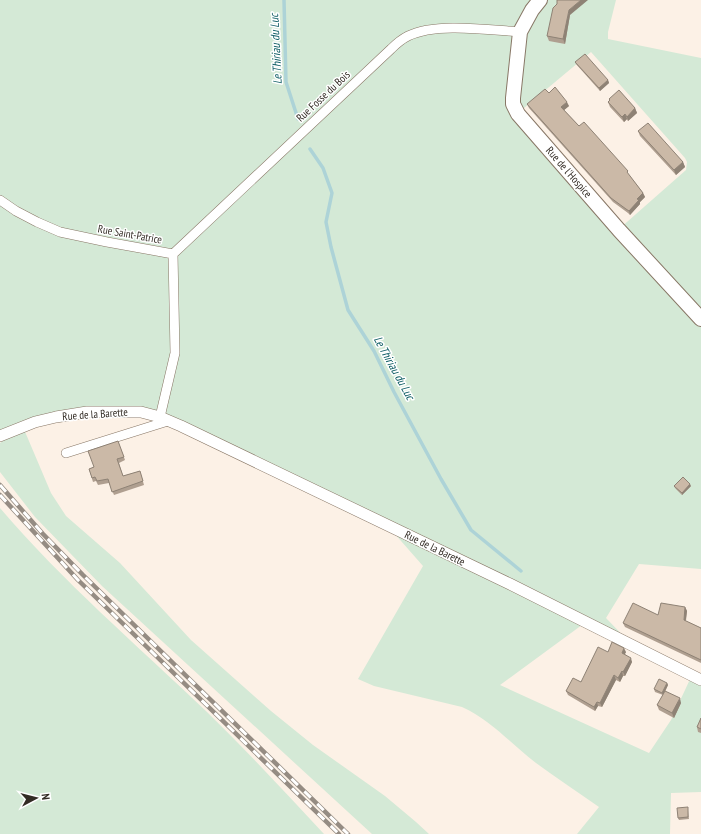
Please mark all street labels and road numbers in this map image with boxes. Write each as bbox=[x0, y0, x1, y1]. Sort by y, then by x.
street label: Rue Fosse du Bois bbox=[293, 67, 353, 124]
street label: Rue de l'Hospice bbox=[543, 144, 595, 201]
street label: Rue Saint-Patrice bbox=[97, 221, 164, 247]
street label: Rue de la Barette bbox=[62, 405, 129, 423]
street label: Rue de la Barette bbox=[402, 527, 468, 569]

